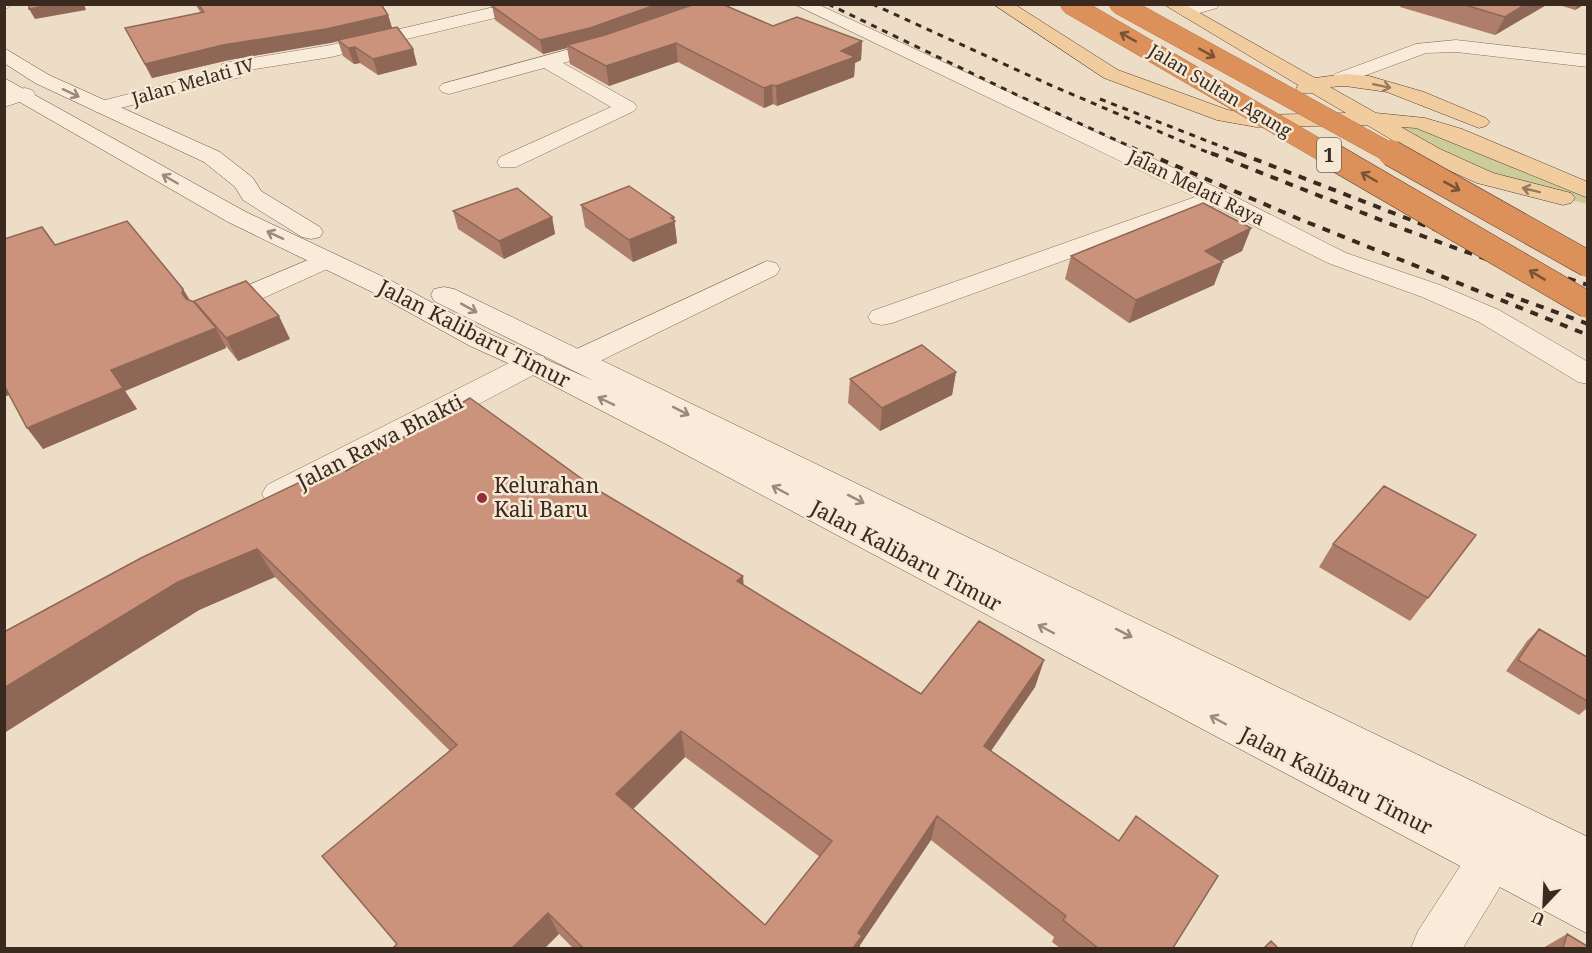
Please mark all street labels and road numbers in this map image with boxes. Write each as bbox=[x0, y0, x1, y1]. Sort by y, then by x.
street label: Jalan Sultan Agung bbox=[1144, 37, 1297, 143]
street label: Jalan Melati IV bbox=[128, 52, 258, 110]
road number: 1 bbox=[1317, 138, 1341, 172]
street label: Jalan Melati Raya bbox=[1123, 143, 1269, 231]
street label: Jalan Kalibaru Timur bbox=[373, 272, 576, 394]
street label: Jalan Rawa Bhakti bbox=[291, 387, 468, 496]
street label: Jalan Kalibaru Timur bbox=[805, 492, 1007, 617]
street label: Jalan Kalibaru Timur bbox=[1235, 719, 1438, 841]

